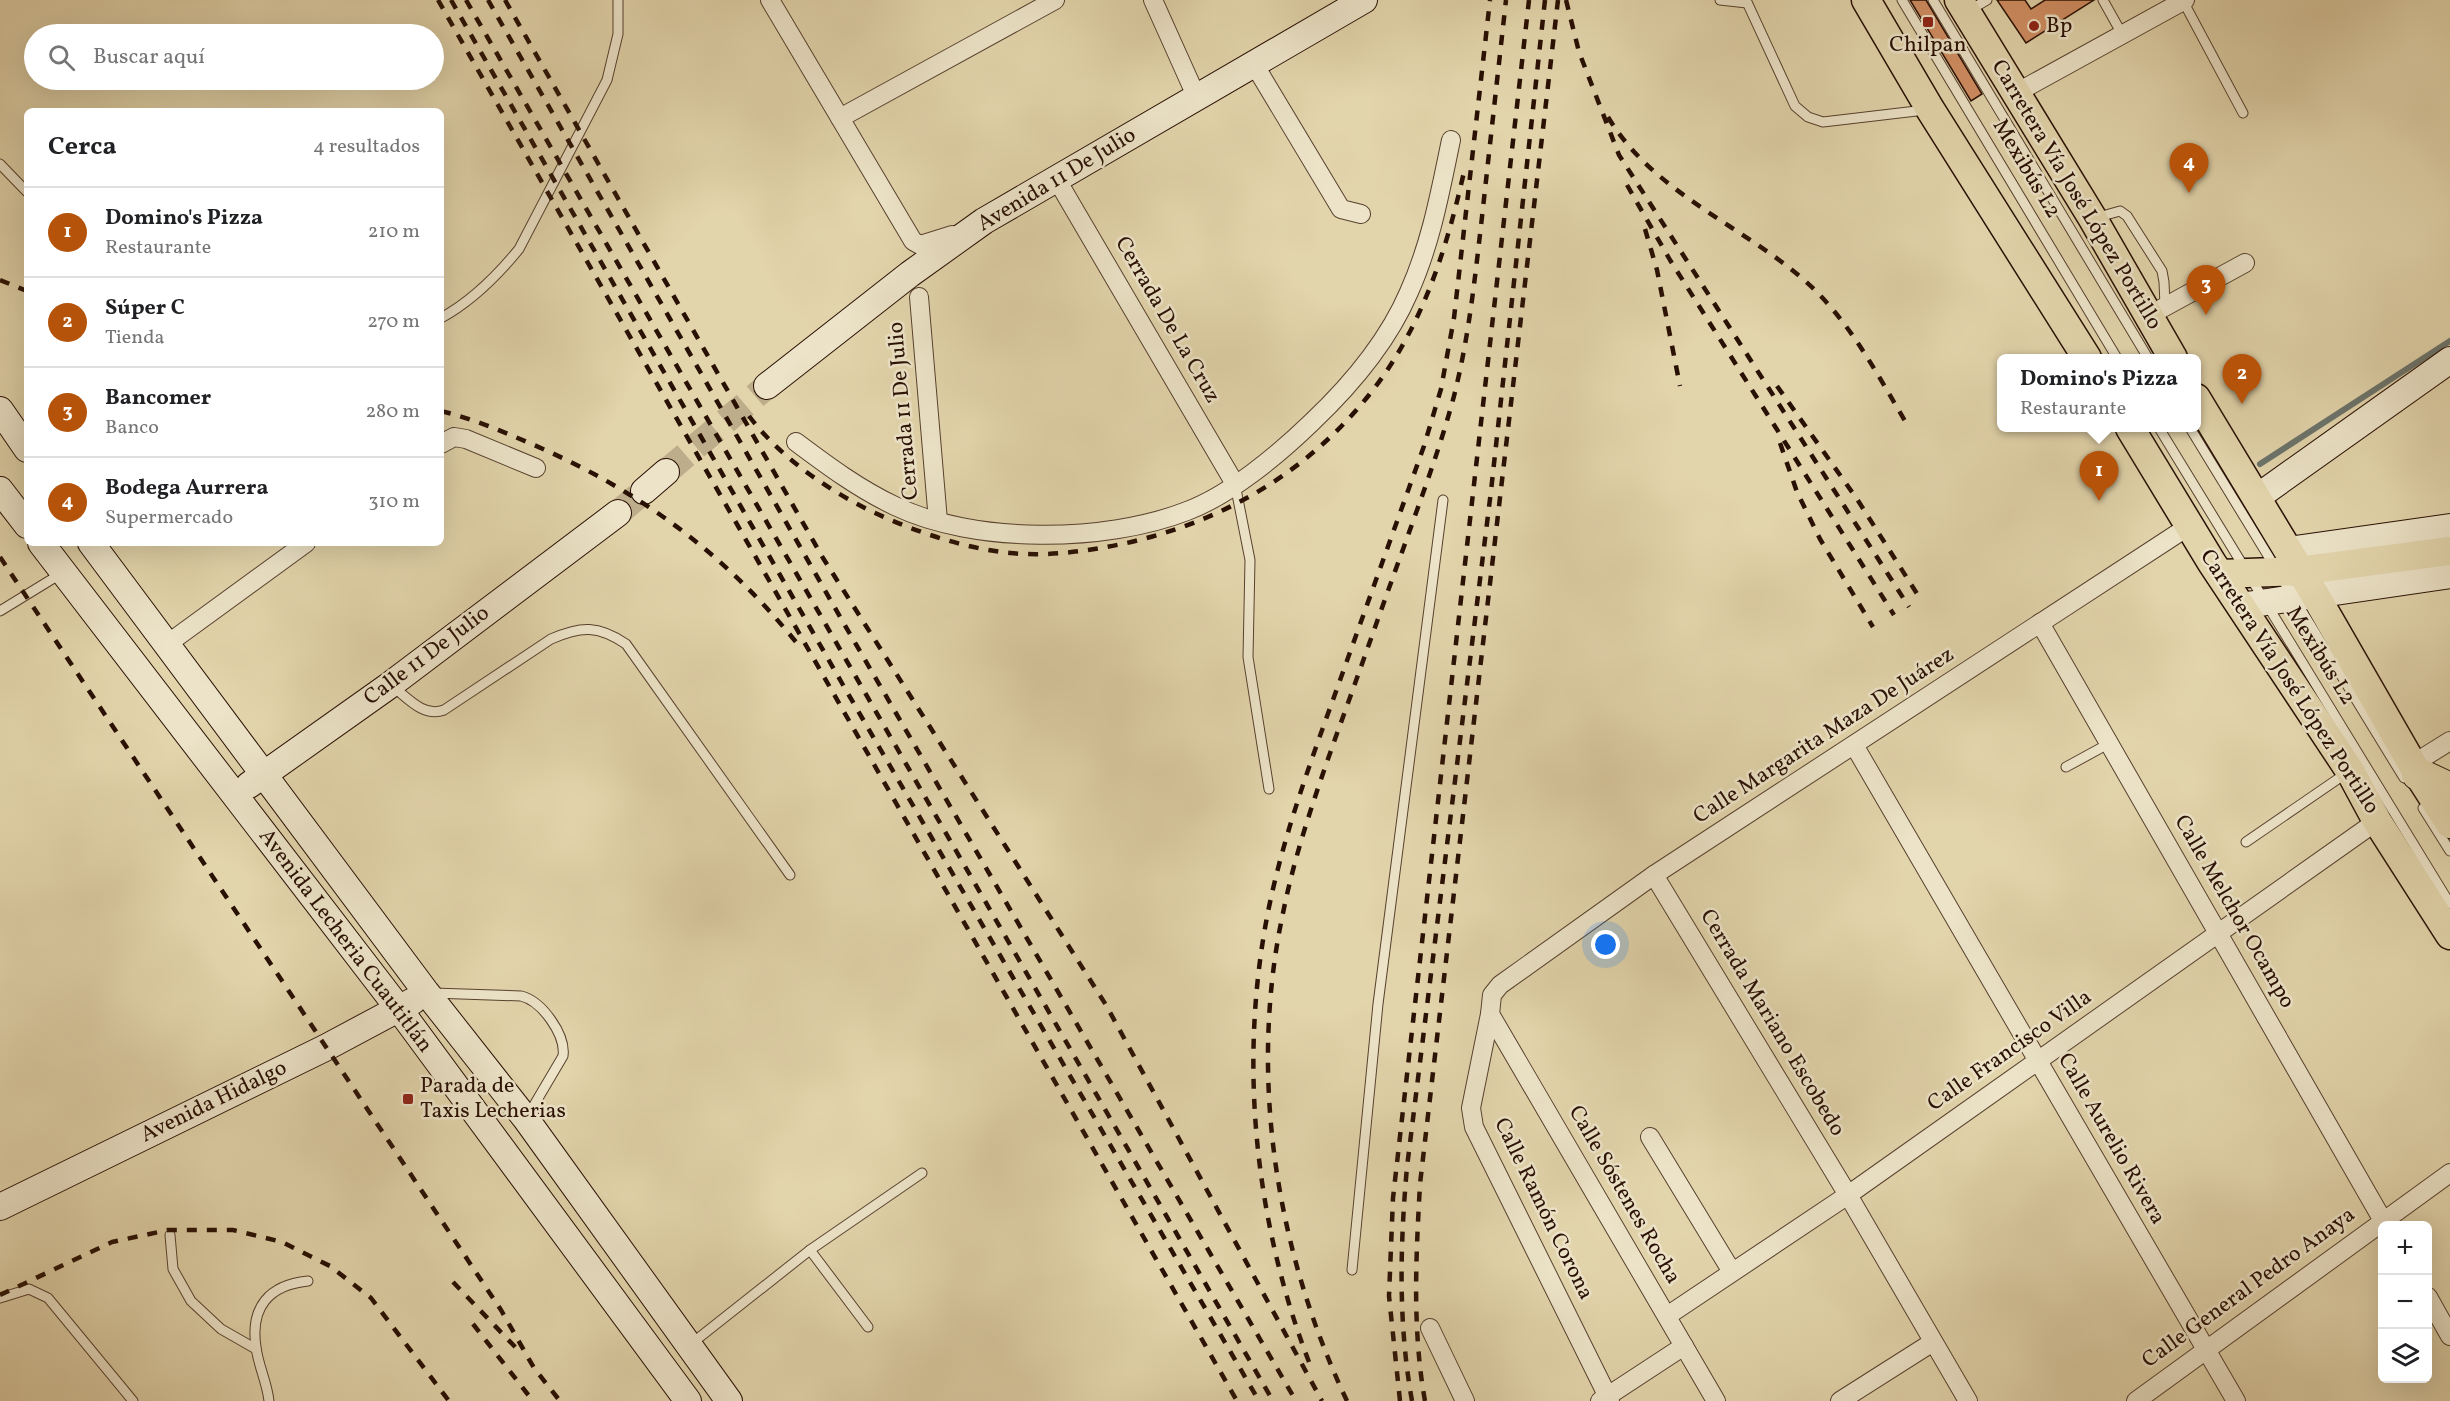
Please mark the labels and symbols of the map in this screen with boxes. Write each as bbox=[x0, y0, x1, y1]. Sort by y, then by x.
place label: Bp bbox=[2046, 11, 2072, 42]
marker: Chilpan bbox=[1921, 15, 1935, 29]
marker: Bp bbox=[2027, 19, 2041, 33]
place label: Chilpan bbox=[1889, 30, 1967, 61]
street label: Carretera Vía José López Portillo bbox=[1983, 54, 2169, 336]
street label: Mexibús L2 bbox=[1984, 113, 2068, 225]
street label: Avenida 11 De Julio bbox=[972, 120, 1142, 240]
pin: 4 bbox=[2170, 144, 2208, 193]
street label: Cerrada De La Cruz bbox=[1107, 231, 1227, 409]
pin: 3 bbox=[2186, 266, 2226, 315]
street label: Cerrada 11 De Julio bbox=[881, 321, 927, 501]
pin: 2 bbox=[2222, 354, 2262, 404]
pin: 1 bbox=[2080, 452, 2118, 501]
street label: Carretera Vía José López Portillo bbox=[2192, 544, 2386, 820]
street label: Calle 11 De Julio bbox=[358, 598, 496, 714]
street label: Mexibús L2 bbox=[2277, 601, 2363, 711]
street label: Calle Margarita Maza De Juárez bbox=[1688, 640, 1960, 832]
street label: Calle Melchor Ocampo bbox=[2166, 810, 2302, 1014]
street label: Avenida Lecheria Cuautitlán bbox=[250, 823, 440, 1059]
street label: Cerrada Mariano Escobedo bbox=[1692, 904, 1852, 1142]
your location bbox=[1591, 930, 1620, 959]
street label: Calle Francisco Villa bbox=[1922, 983, 2098, 1119]
street label: Calle Aurelio Rivera bbox=[2049, 1048, 2173, 1231]
street label: Avenida Hidalgo bbox=[135, 1053, 293, 1151]
place label: Parada de Taxis Lecherias bbox=[420, 1071, 566, 1127]
marker: Parada de Taxis Lecherias bbox=[401, 1092, 415, 1106]
street label: Calle Sóstenes Rocha bbox=[1560, 1100, 1688, 1290]
street label: Calle Ramón Corona bbox=[1485, 1113, 1601, 1305]
street label: Calle General Pedro Anaya bbox=[2136, 1200, 2362, 1376]

